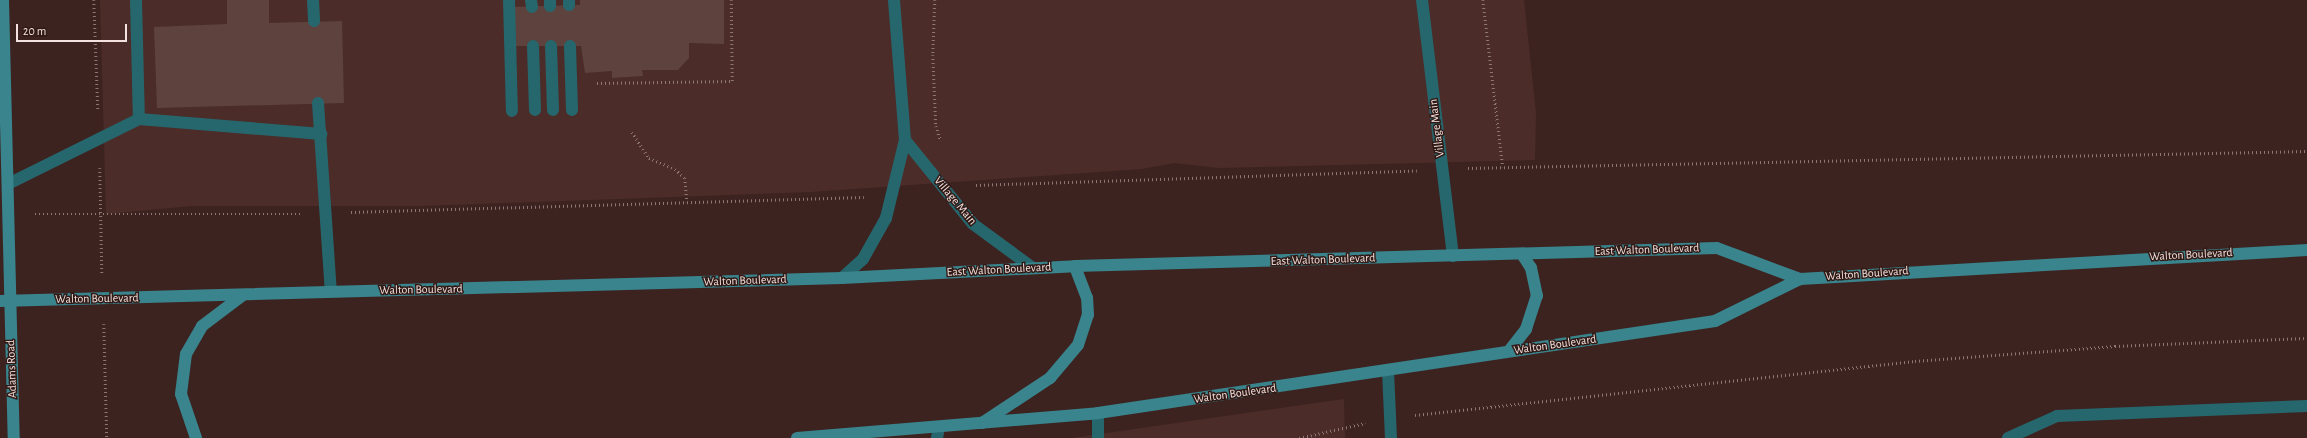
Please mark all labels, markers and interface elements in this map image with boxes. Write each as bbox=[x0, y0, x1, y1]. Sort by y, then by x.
scale bar bbox=[18, 16, 129, 42]
text: 20 m bbox=[23, 25, 46, 37]
street label: Village Main bbox=[1426, 98, 1448, 158]
street label: Village Main bbox=[931, 174, 979, 228]
street label: East Walton Boulevard bbox=[1594, 241, 1700, 259]
street label: Walton Boulevard bbox=[2149, 246, 2233, 264]
street label: East Walton Boulevard bbox=[1270, 251, 1376, 269]
street label: East Walton Boulevard bbox=[946, 260, 1052, 280]
street label: Walton Boulevard bbox=[1825, 264, 1909, 284]
street label: Walton Boulevard bbox=[703, 272, 787, 290]
street label: Walton Boulevard bbox=[379, 282, 463, 298]
street label: Walton Boulevard bbox=[55, 291, 139, 307]
street label: Walton Boulevard bbox=[1513, 332, 1597, 358]
street label: Adams Road bbox=[4, 340, 20, 398]
street label: Walton Boulevard bbox=[1193, 381, 1277, 407]

